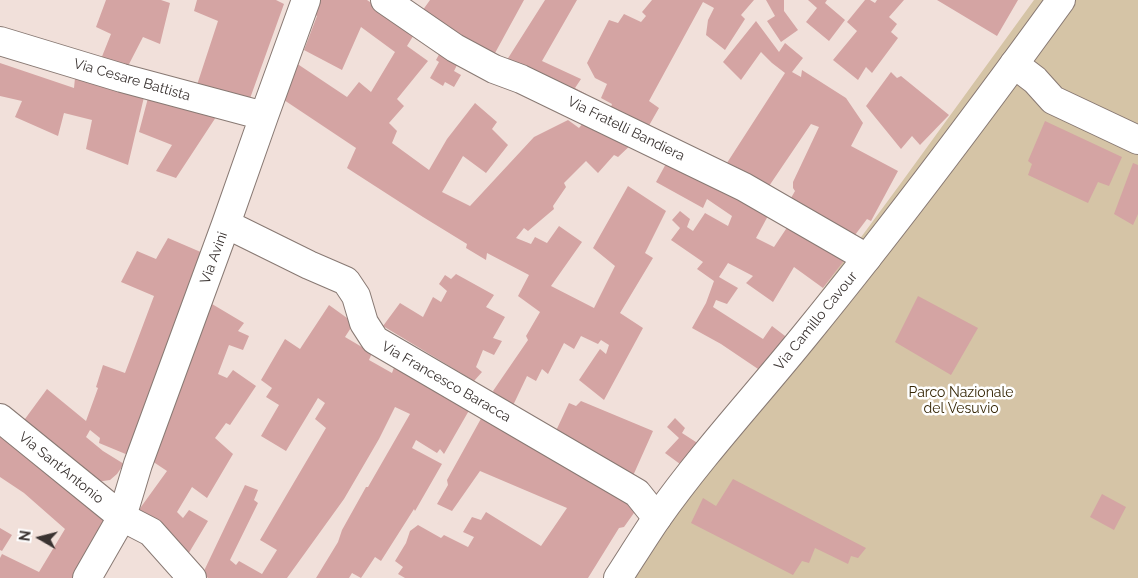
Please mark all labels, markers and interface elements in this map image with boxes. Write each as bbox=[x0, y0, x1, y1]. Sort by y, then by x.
street label: Via Cesare Battista bbox=[72, 55, 192, 105]
street label: Via Fratelli Bandiera bbox=[565, 93, 687, 165]
street label: Via Avini bbox=[197, 230, 231, 286]
street label: Via Camillo Cavour bbox=[771, 268, 861, 374]
street label: Via Francesco Baracca bbox=[378, 338, 514, 426]
park label: Parco Nazionale del Vesuvio bbox=[909, 385, 1013, 418]
street label: Via Sant'Antonio bbox=[15, 429, 107, 507]
north arrow bbox=[15, 513, 65, 563]
text: N bbox=[16, 530, 34, 542]

